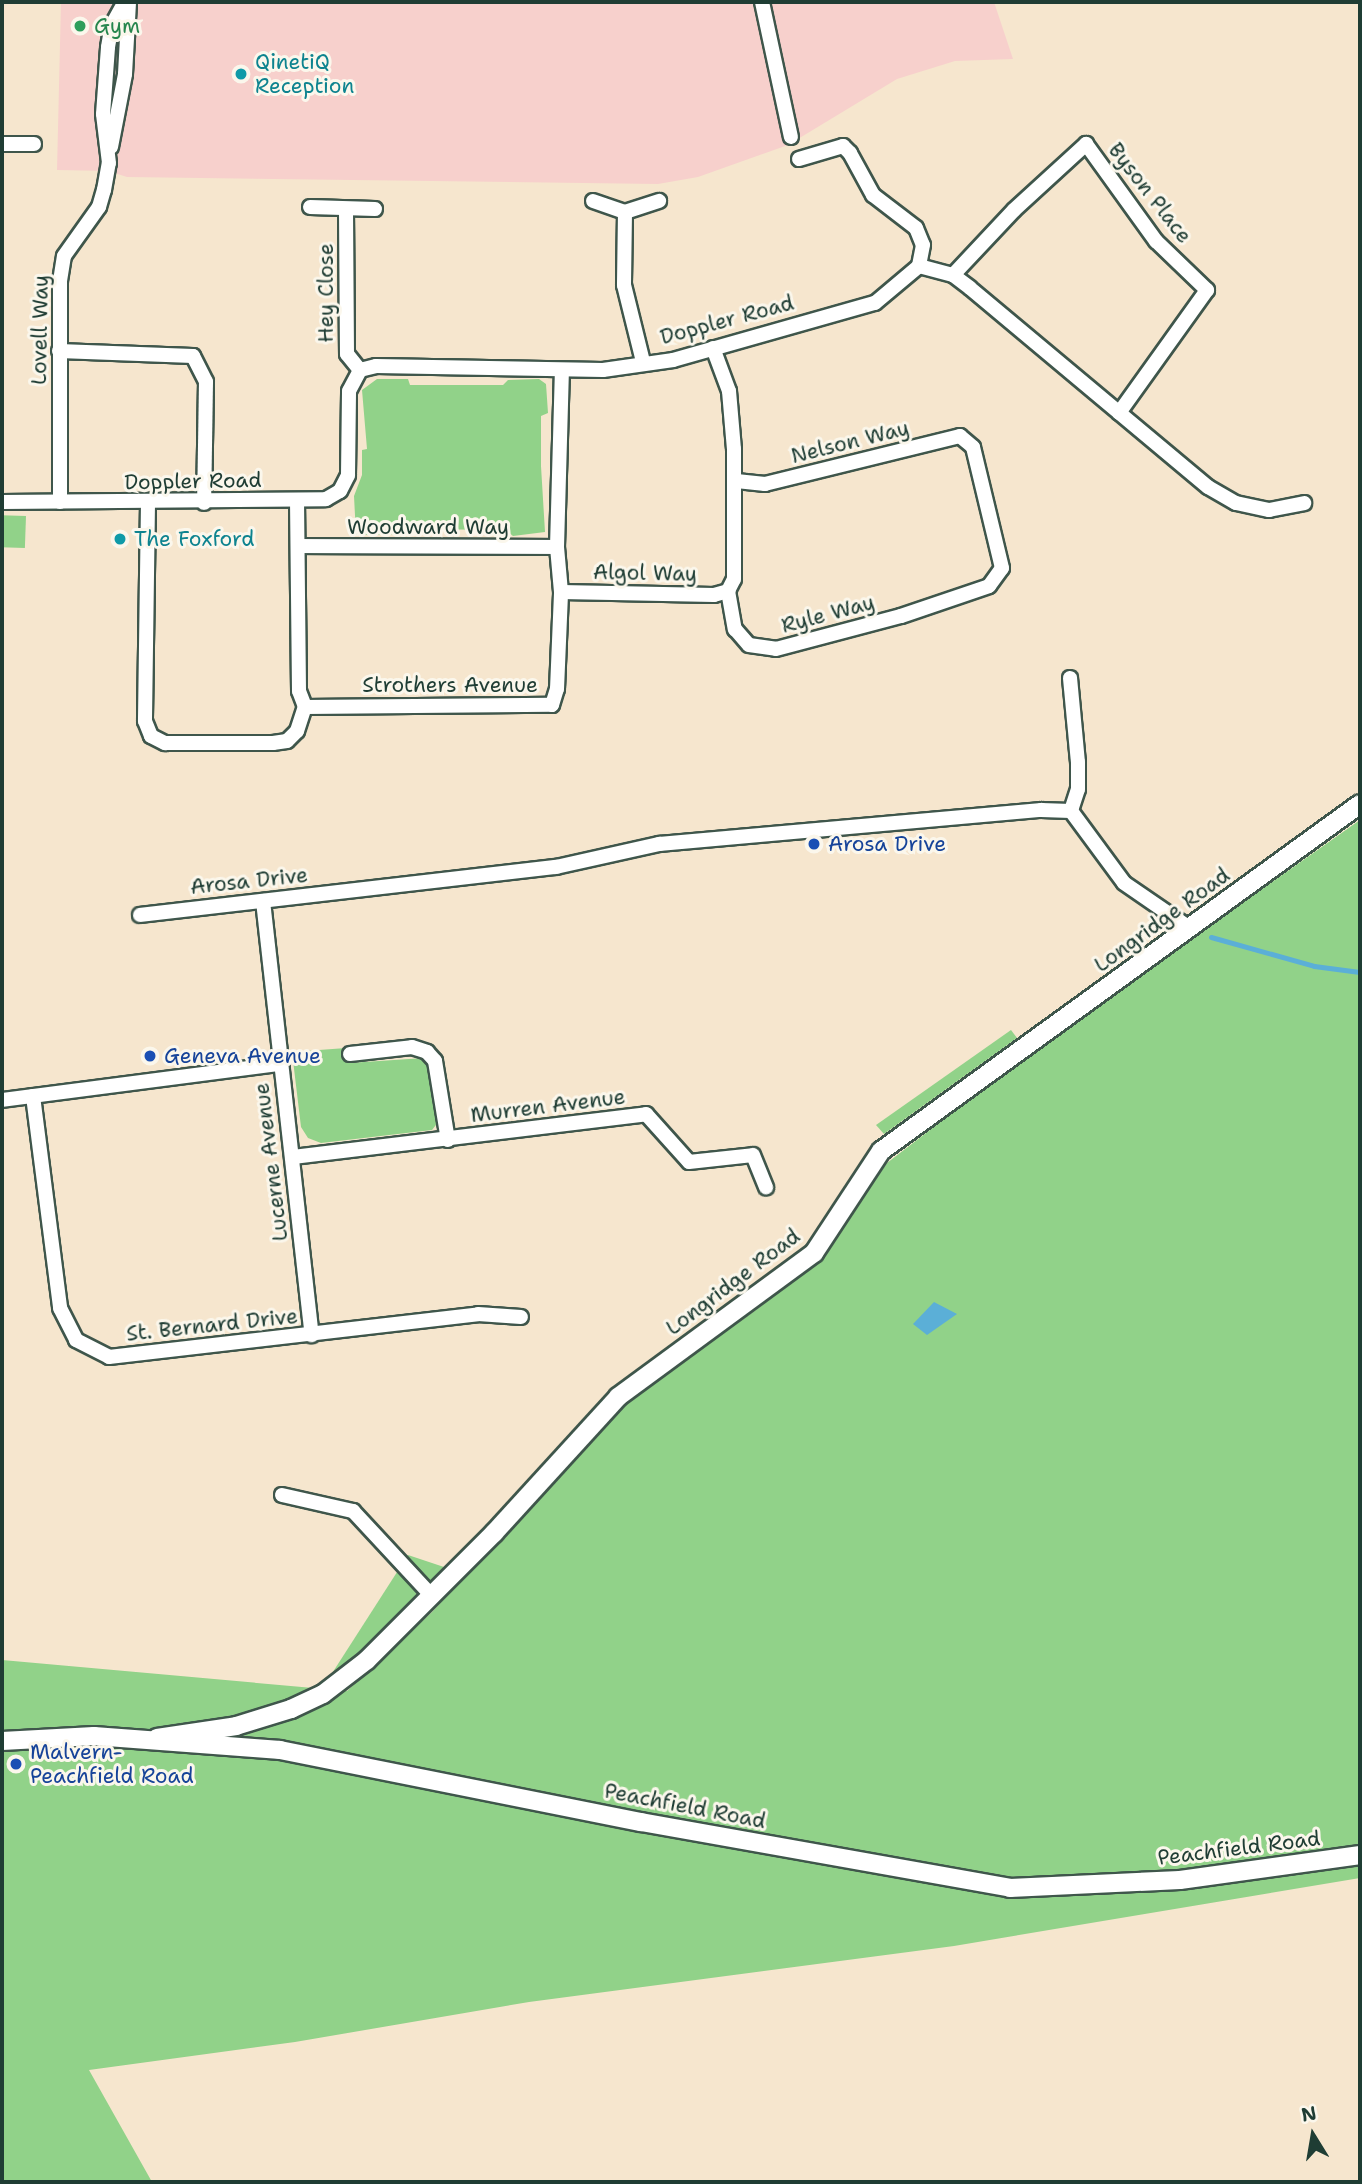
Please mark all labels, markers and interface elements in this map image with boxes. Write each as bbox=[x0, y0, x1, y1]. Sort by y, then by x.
place label: Gym bbox=[94, 13, 140, 39]
marker: Gym bbox=[72, 18, 88, 34]
place label: QinetiQ Reception bbox=[255, 49, 354, 99]
marker: QinetiQ Reception bbox=[233, 66, 249, 82]
street label: Byson Place bbox=[1103, 138, 1197, 248]
street label: Hey Close bbox=[313, 243, 339, 343]
street label: Lovell Way bbox=[26, 275, 54, 385]
street label: Doppler Road bbox=[657, 290, 797, 350]
street label: Nelson Way bbox=[788, 415, 912, 469]
street label: Doppler Road bbox=[124, 467, 262, 495]
street label: Woodward Way bbox=[347, 514, 509, 540]
place label: The Foxford bbox=[134, 526, 254, 552]
marker: The Foxford bbox=[112, 531, 128, 547]
street label: Algol Way bbox=[593, 559, 697, 587]
street label: Ryle Way bbox=[779, 589, 877, 639]
street label: Strothers Avenue bbox=[362, 672, 538, 698]
place label: Arosa Drive bbox=[828, 831, 946, 857]
marker: Arosa Drive bbox=[806, 836, 822, 852]
street label: Arosa Drive bbox=[189, 862, 309, 900]
street label: Longridge Road bbox=[1089, 862, 1235, 978]
place label: Geneva Avenue bbox=[164, 1043, 321, 1069]
marker: Geneva Avenue bbox=[142, 1048, 158, 1064]
street label: Lucerne Avenue bbox=[249, 1081, 293, 1243]
street label: Murren Avenue bbox=[469, 1084, 627, 1128]
street label: Longridge Road bbox=[661, 1223, 805, 1341]
street label: St. Bernard Drive bbox=[125, 1303, 299, 1347]
place label: Malvern- Peachfield Road bbox=[30, 1739, 194, 1789]
marker: Malvern- Peachfield Road bbox=[8, 1756, 24, 1772]
street label: Peachfield Road bbox=[602, 1778, 768, 1834]
street label: Peachfield Road bbox=[1156, 1826, 1322, 1870]
north arrow bbox=[1278, 2100, 1348, 2170]
text: N bbox=[1299, 2100, 1319, 2128]

